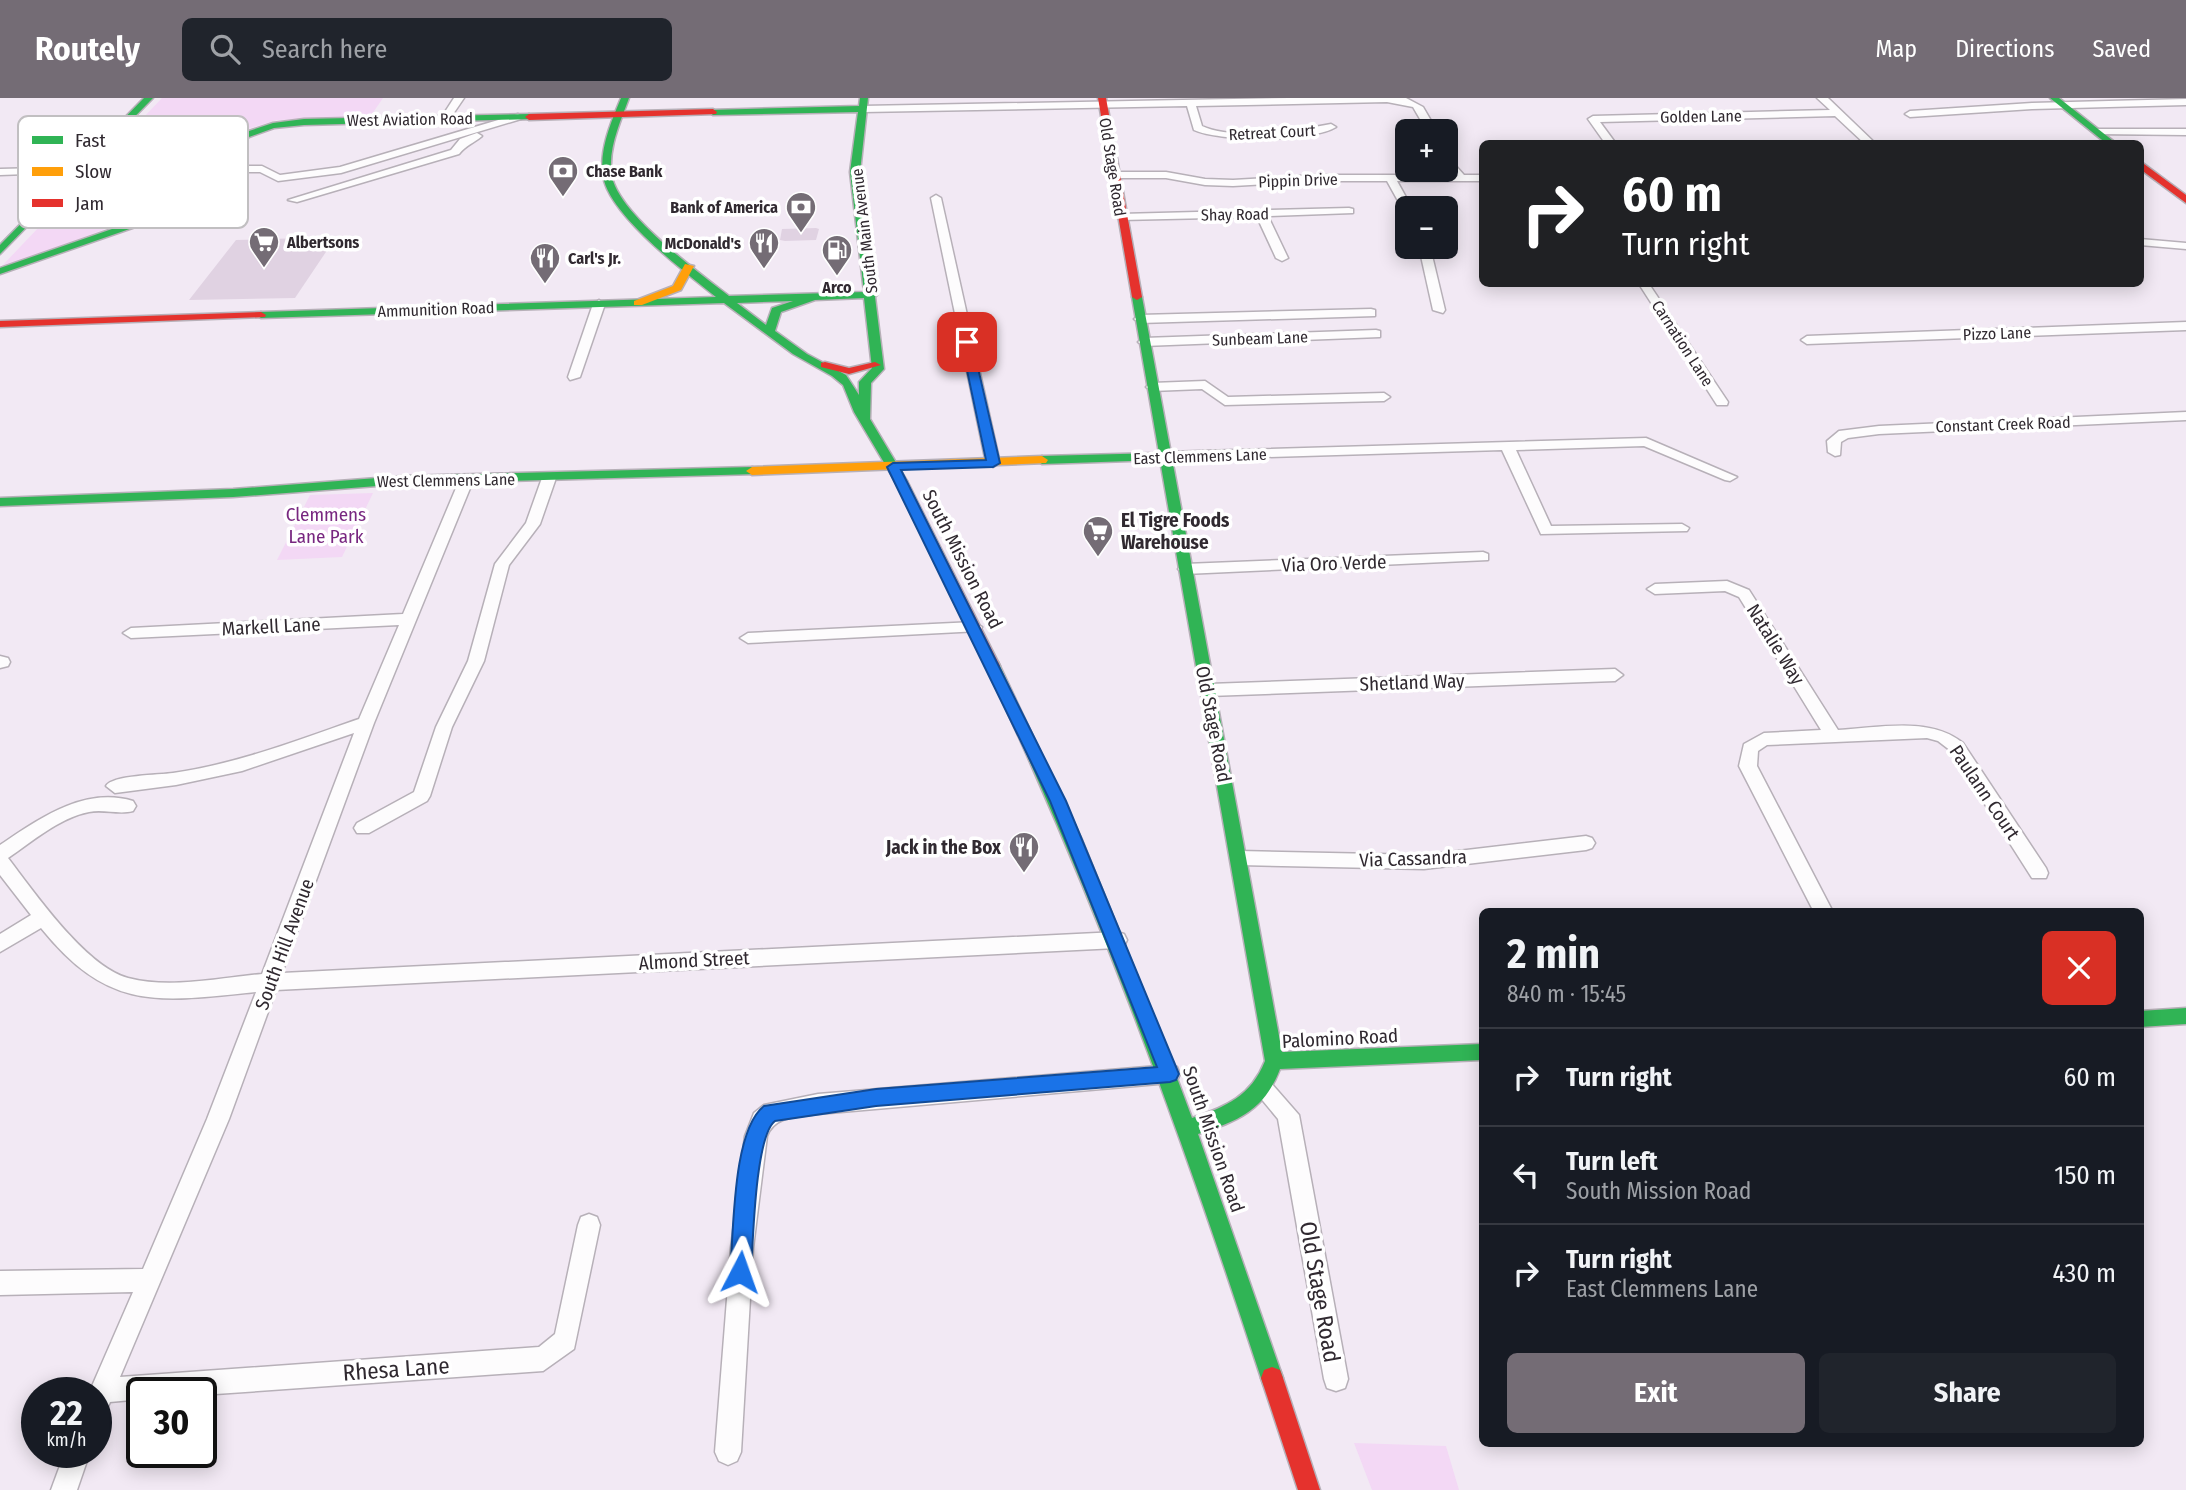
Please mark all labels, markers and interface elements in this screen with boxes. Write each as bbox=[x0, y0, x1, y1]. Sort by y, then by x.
search box bbox=[182, 18, 672, 81]
text: Routely bbox=[35, 29, 140, 69]
icon: search bbox=[206, 30, 244, 68]
text: Search here bbox=[262, 34, 387, 65]
text: Map bbox=[1876, 35, 1917, 63]
text: Directions bbox=[1955, 35, 2054, 63]
text: Saved bbox=[2092, 35, 2151, 63]
street label: Golden Lane bbox=[1660, 106, 1742, 127]
street label: West Aviation Road bbox=[347, 109, 473, 130]
legend bbox=[18, 116, 248, 228]
street label: Old Stage Road bbox=[1095, 117, 1130, 218]
map controls bbox=[1395, 119, 1458, 259]
button: + bbox=[1395, 119, 1458, 182]
street label: Retreat Court bbox=[1228, 121, 1317, 144]
text: Fast bbox=[75, 129, 106, 152]
bank icon: Chase Bank bbox=[546, 154, 580, 198]
text: Slow bbox=[75, 160, 112, 183]
place label: Chase Bank bbox=[586, 162, 663, 181]
text: 60 m bbox=[1622, 165, 1722, 224]
street label: South Main Avenue bbox=[847, 167, 882, 294]
icon: right bbox=[1507, 168, 1598, 259]
street label: Pippin Drive bbox=[1258, 170, 1338, 191]
bank icon: Bank of America bbox=[784, 190, 818, 234]
text: Jam bbox=[75, 192, 104, 215]
button: − bbox=[1395, 196, 1458, 259]
place label: Bank of America bbox=[670, 198, 778, 217]
street label: Shay Road bbox=[1201, 204, 1269, 225]
supermarket icon: Albertsons bbox=[247, 225, 281, 269]
text: Turn right bbox=[1622, 225, 1749, 263]
restaurant icon: McDonald's bbox=[747, 226, 781, 270]
place label: Albertsons bbox=[286, 233, 359, 252]
fuel station icon: Arco bbox=[820, 233, 854, 277]
place label: McDonald's bbox=[665, 234, 741, 253]
restaurant icon: Carl's Jr. bbox=[528, 241, 562, 285]
place label: Carl's Jr. bbox=[568, 249, 621, 268]
place label: Arco bbox=[821, 278, 852, 297]
street label: Carnation Lane bbox=[1648, 297, 1717, 390]
street label: Ammunition Road bbox=[377, 298, 495, 321]
pin bbox=[937, 312, 997, 372]
icon: arrive bbox=[948, 323, 986, 361]
street label: Pizzo Lane bbox=[1963, 323, 2032, 344]
street label: Sunbeam Lane bbox=[1212, 327, 1308, 350]
street label: Constant Creek Road bbox=[1935, 413, 2071, 436]
street label: East Clemmens Lane bbox=[1133, 445, 1267, 468]
street label: West Clemmens Lane bbox=[377, 470, 515, 491]
street label: South Mission Road bbox=[918, 486, 1008, 633]
park label: Clemmens Lane Park bbox=[286, 503, 366, 548]
place label: El Tigre Foods Warehouse bbox=[1121, 509, 1230, 554]
supermarket icon: El Tigre Foods Warehouse bbox=[1081, 514, 1115, 558]
street label: Via Oro Verde bbox=[1281, 550, 1387, 577]
street label: Natalie Way bbox=[1742, 600, 1810, 689]
street label: Markell Lane bbox=[221, 612, 321, 641]
street label: Old Stage Road bbox=[1191, 664, 1236, 784]
street label: Shetland Way bbox=[1359, 669, 1465, 696]
street label: Paulann Court bbox=[1945, 741, 2025, 845]
restaurant icon: Jack in the Box bbox=[1007, 830, 1041, 874]
place label: Jack in the Box bbox=[885, 836, 1002, 859]
street label: Via Cassandra bbox=[1359, 845, 1467, 872]
street label: South Hill Avenue bbox=[250, 875, 319, 1013]
text: 2 min bbox=[1507, 929, 1600, 979]
button: close bbox=[2042, 931, 2116, 1005]
street label: Almond Street bbox=[638, 946, 751, 975]
text: 840 m · 15:45 bbox=[1507, 980, 1626, 1008]
street label: Palomino Road bbox=[1281, 1024, 1399, 1053]
icon: right bbox=[1507, 1058, 1545, 1096]
text: Turn right bbox=[1566, 1062, 1672, 1093]
text: 60 m bbox=[2063, 1062, 2116, 1093]
street label: South Mission Road bbox=[1178, 1063, 1249, 1215]
text: Turn left bbox=[1566, 1146, 1658, 1177]
icon: left bbox=[1507, 1156, 1545, 1194]
text: 150 m bbox=[2054, 1160, 2116, 1191]
text: South Mission Road bbox=[1566, 1177, 1751, 1205]
street label: Old Stage Road bbox=[1294, 1219, 1346, 1365]
position arrow bbox=[703, 1235, 777, 1309]
text: Turn right bbox=[1566, 1244, 1672, 1275]
icon: right bbox=[1507, 1254, 1545, 1292]
text: 430 m bbox=[2052, 1258, 2116, 1289]
text: East Clemmens Lane bbox=[1566, 1275, 1758, 1303]
street label: Rhesa Lane bbox=[342, 1351, 450, 1387]
button: Exit bbox=[1507, 1353, 1805, 1433]
button: Share bbox=[1819, 1353, 2116, 1433]
speed limit sign: 30 bbox=[126, 1377, 217, 1468]
text: 22 bbox=[50, 1392, 83, 1434]
text: km/h bbox=[46, 1429, 87, 1451]

